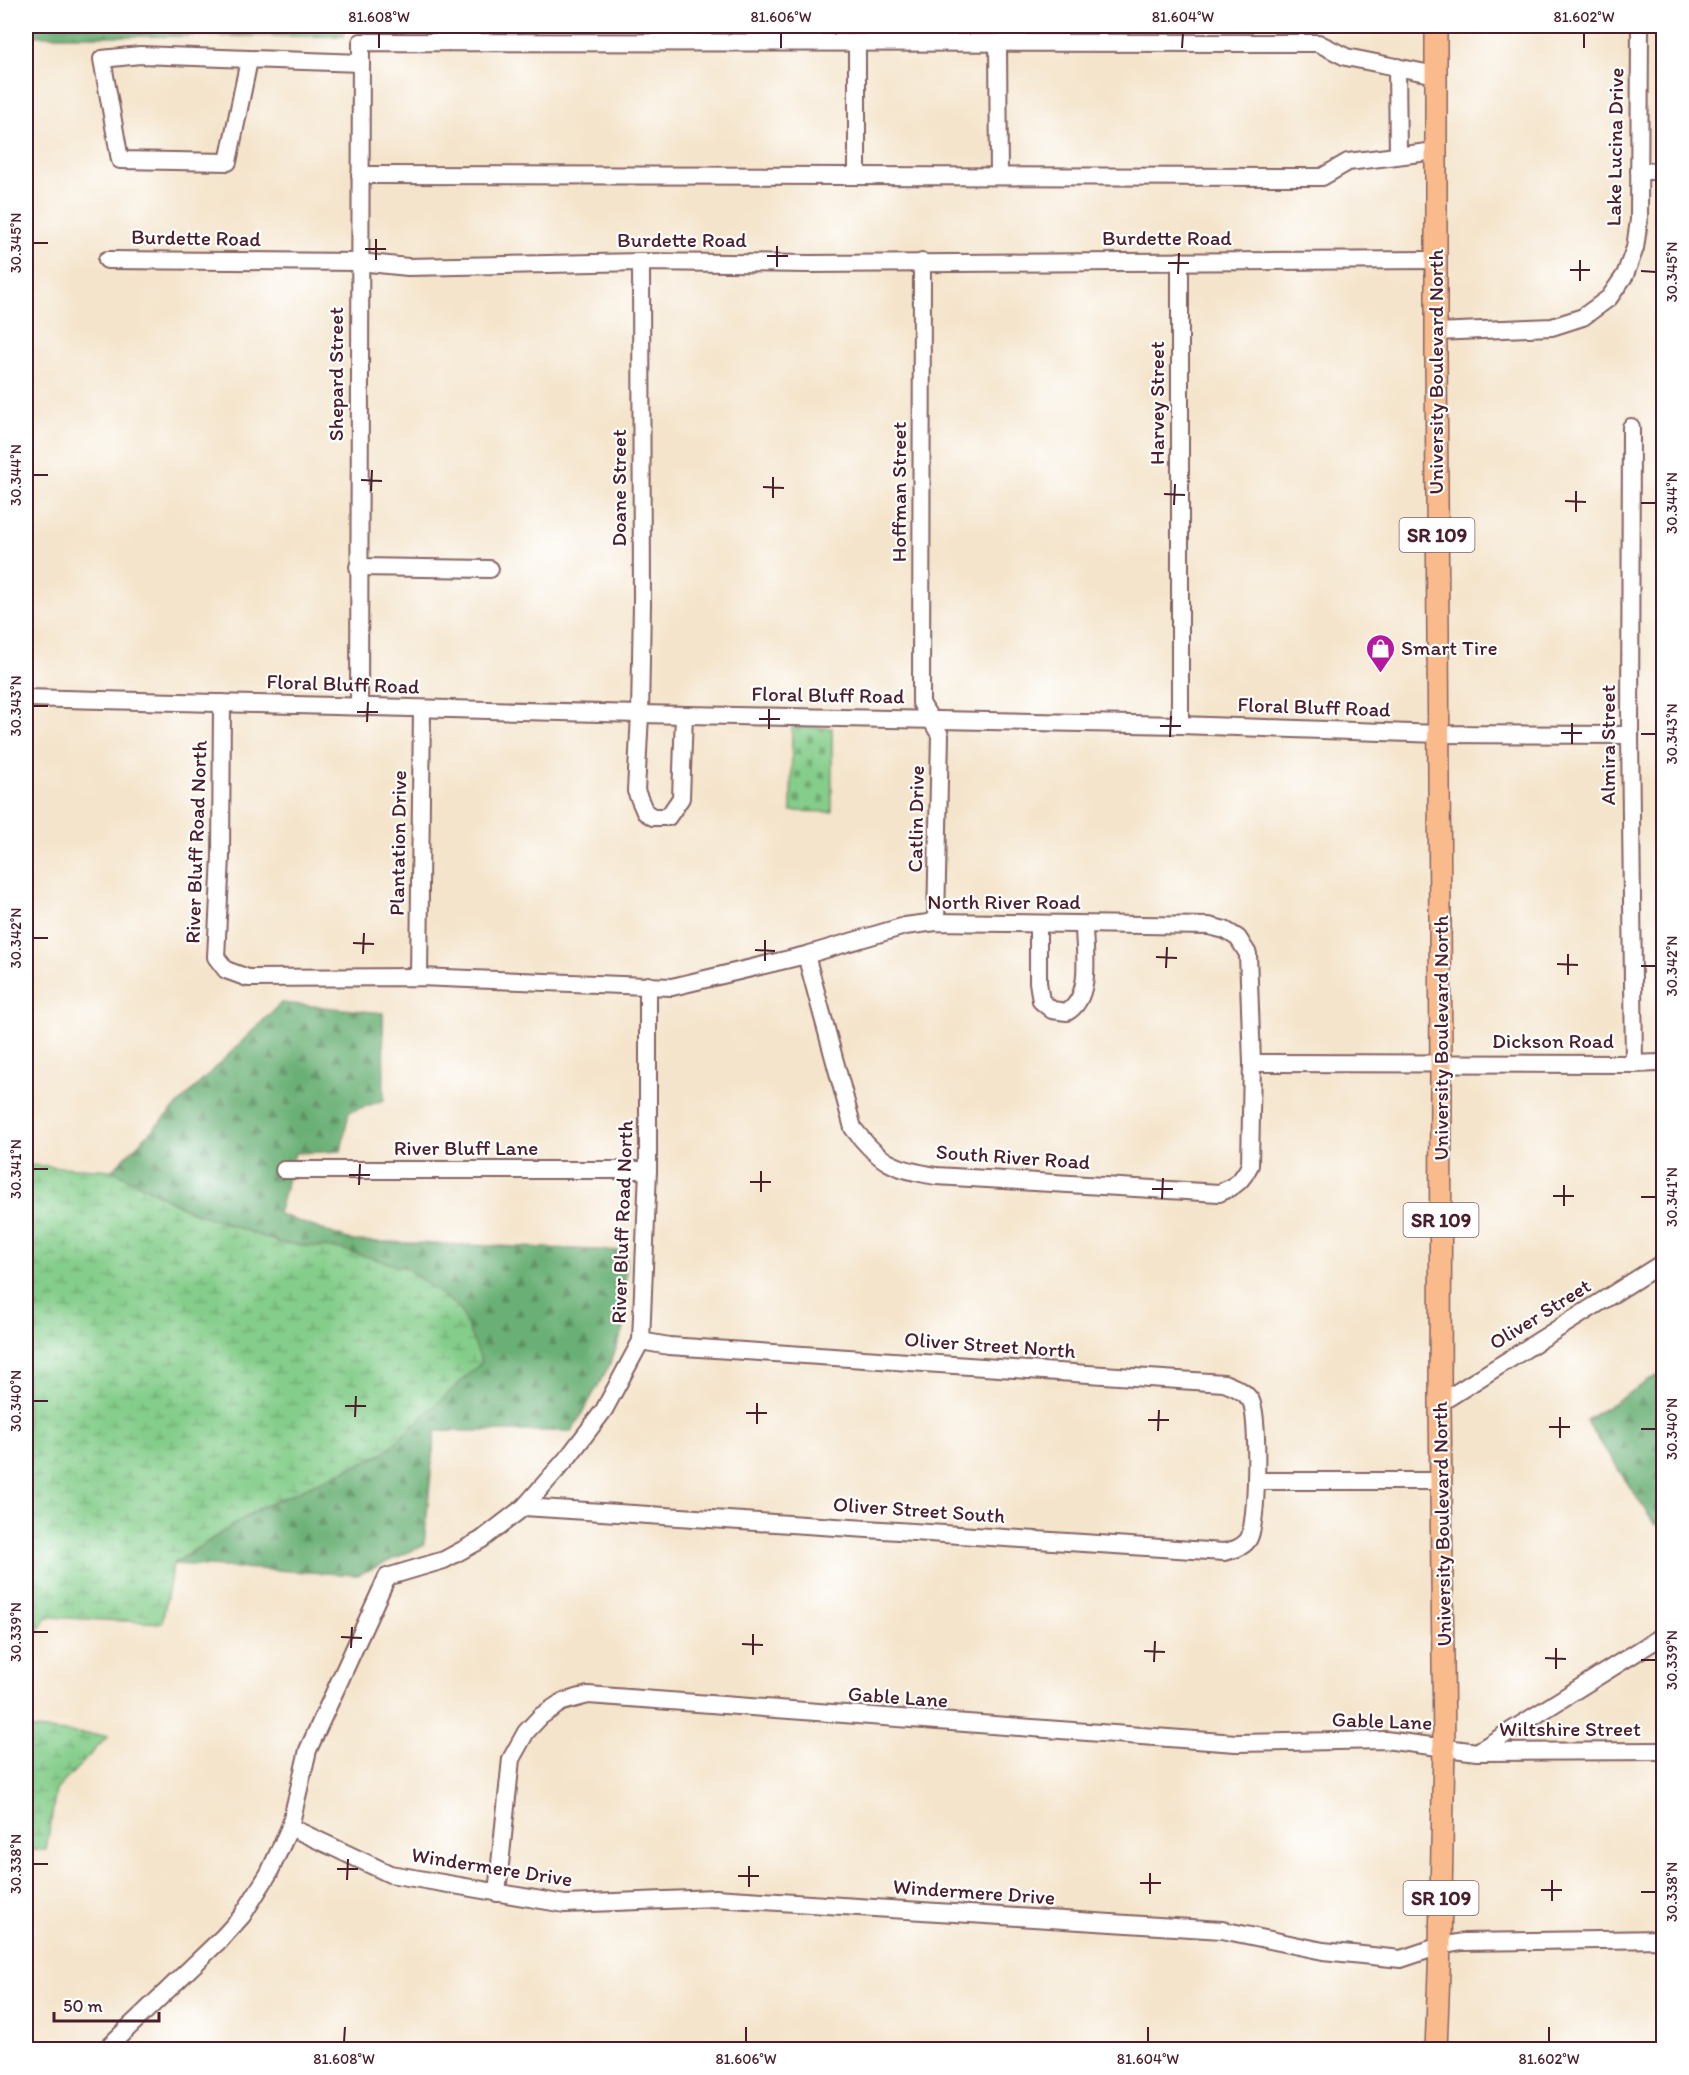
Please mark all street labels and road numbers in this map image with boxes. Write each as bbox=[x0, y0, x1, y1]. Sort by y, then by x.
street label: Lake Lucina Drive bbox=[1601, 67, 1628, 226]
street label: Burdette Road bbox=[131, 224, 262, 251]
street label: Burdette Road bbox=[1102, 225, 1232, 250]
street label: Burdette Road bbox=[617, 227, 747, 252]
street label: University Boulevard North bbox=[1423, 249, 1448, 495]
street label: Shepard Street bbox=[323, 307, 348, 441]
street label: Harvey Street bbox=[1144, 341, 1169, 465]
street label: Hoffman Street bbox=[886, 422, 911, 562]
street label: Doane Street bbox=[606, 429, 631, 547]
road number: SR 109 bbox=[1400, 518, 1474, 552]
street label: Floral Bluff Road bbox=[266, 668, 420, 699]
street label: Floral Bluff Road bbox=[751, 681, 905, 708]
street label: Almira Street bbox=[1595, 685, 1620, 805]
street label: Floral Bluff Road bbox=[1237, 691, 1391, 722]
street label: River Bluff Road North bbox=[179, 739, 212, 944]
street label: Catlin Drive bbox=[902, 765, 929, 873]
street label: Plantation Drive bbox=[384, 770, 411, 916]
street label: North River Road bbox=[927, 889, 1081, 914]
street label: University Boulevard North bbox=[1428, 915, 1453, 1161]
street label: Dickson Road bbox=[1492, 1028, 1614, 1053]
street label: River Bluff Road North bbox=[605, 1119, 638, 1324]
street label: River Bluff Lane bbox=[394, 1135, 538, 1160]
street label: South River Road bbox=[935, 1139, 1091, 1174]
road number: SR 109 bbox=[1404, 1203, 1478, 1237]
street label: Oliver Street bbox=[1484, 1272, 1595, 1355]
street label: Oliver Street North bbox=[903, 1326, 1077, 1363]
street label: University Boulevard North bbox=[1427, 1400, 1456, 1647]
street label: Oliver Street South bbox=[832, 1491, 1006, 1528]
street label: Gable Lane bbox=[847, 1681, 949, 1712]
street label: Gable Lane bbox=[1331, 1706, 1433, 1735]
street label: Wiltshire Street bbox=[1499, 1716, 1641, 1741]
street label: Windermere Drive bbox=[410, 1841, 574, 1892]
street label: Windermere Drive bbox=[892, 1873, 1056, 1910]
road number: SR 109 bbox=[1404, 1881, 1478, 1915]

